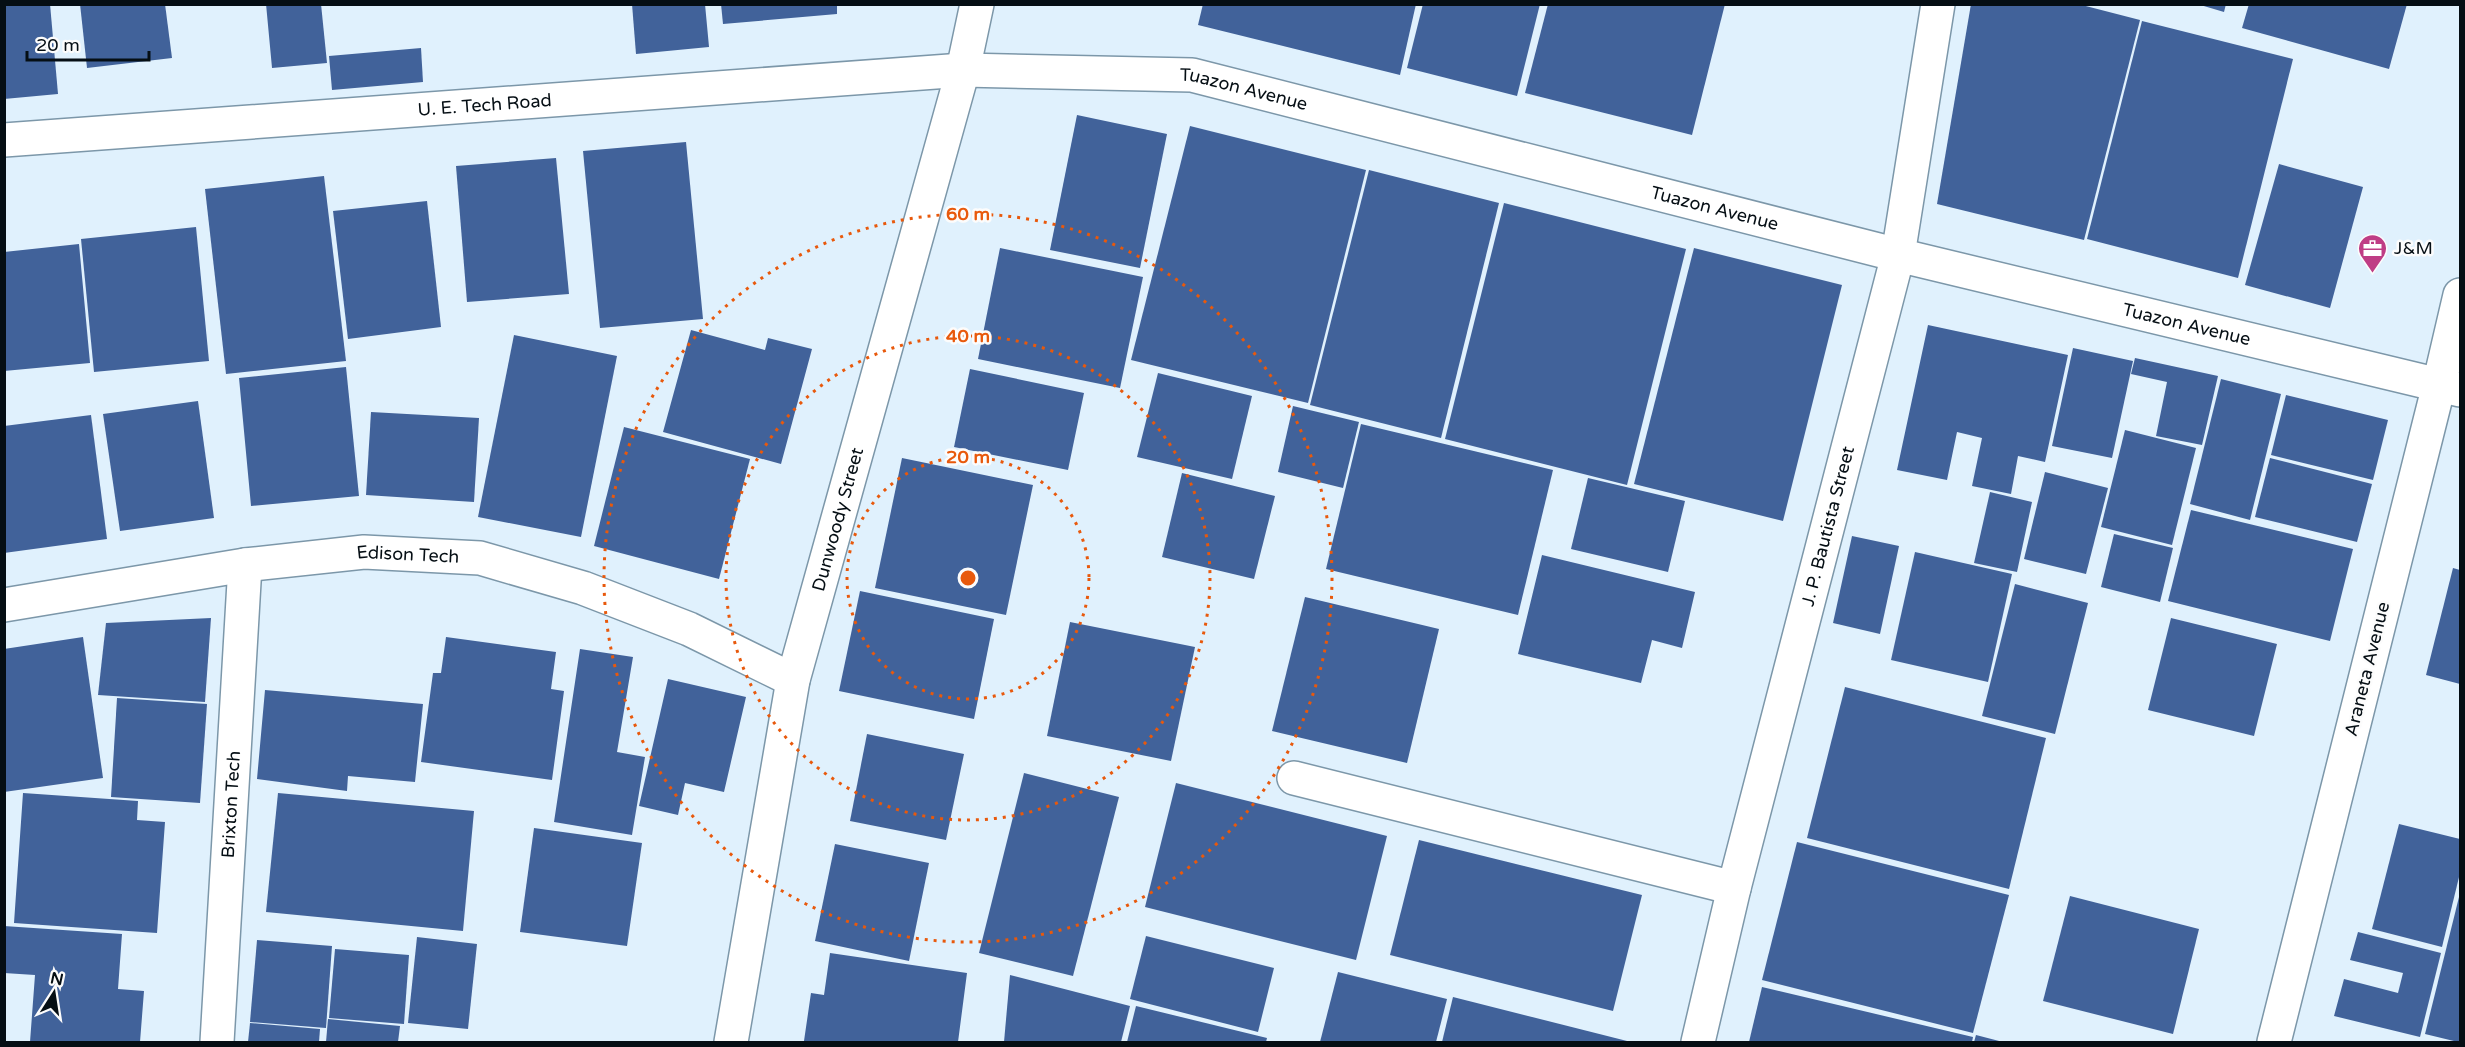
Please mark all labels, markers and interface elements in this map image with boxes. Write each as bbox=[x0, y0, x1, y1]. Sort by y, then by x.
scale bar bbox=[27, 24, 148, 62]
text: 20 m bbox=[36, 34, 80, 56]
street label: Tuazon Avenue bbox=[1180, 64, 1310, 115]
street label: U. E. Tech Road bbox=[417, 89, 553, 121]
street label: Tuazon Avenue bbox=[1648, 181, 1781, 235]
text: 60 m bbox=[946, 203, 990, 225]
office icon: J&M bbox=[2357, 232, 2389, 274]
place label: J&M bbox=[2394, 237, 2433, 259]
street label: Tuazon Avenue bbox=[2120, 298, 2253, 350]
text: 40 m bbox=[946, 325, 990, 347]
street label: J. P. Bautista Street bbox=[1796, 444, 1859, 608]
street label: Dunwoody Street bbox=[807, 445, 868, 594]
text: 20 m bbox=[946, 446, 990, 468]
street label: Edison Tech bbox=[355, 541, 460, 568]
centre of rings bbox=[958, 568, 978, 588]
street label: Araneta Avenue bbox=[2340, 600, 2394, 738]
street label: Brixton Tech bbox=[217, 750, 245, 859]
north arrow bbox=[24, 963, 84, 1023]
text: N bbox=[49, 968, 65, 990]

